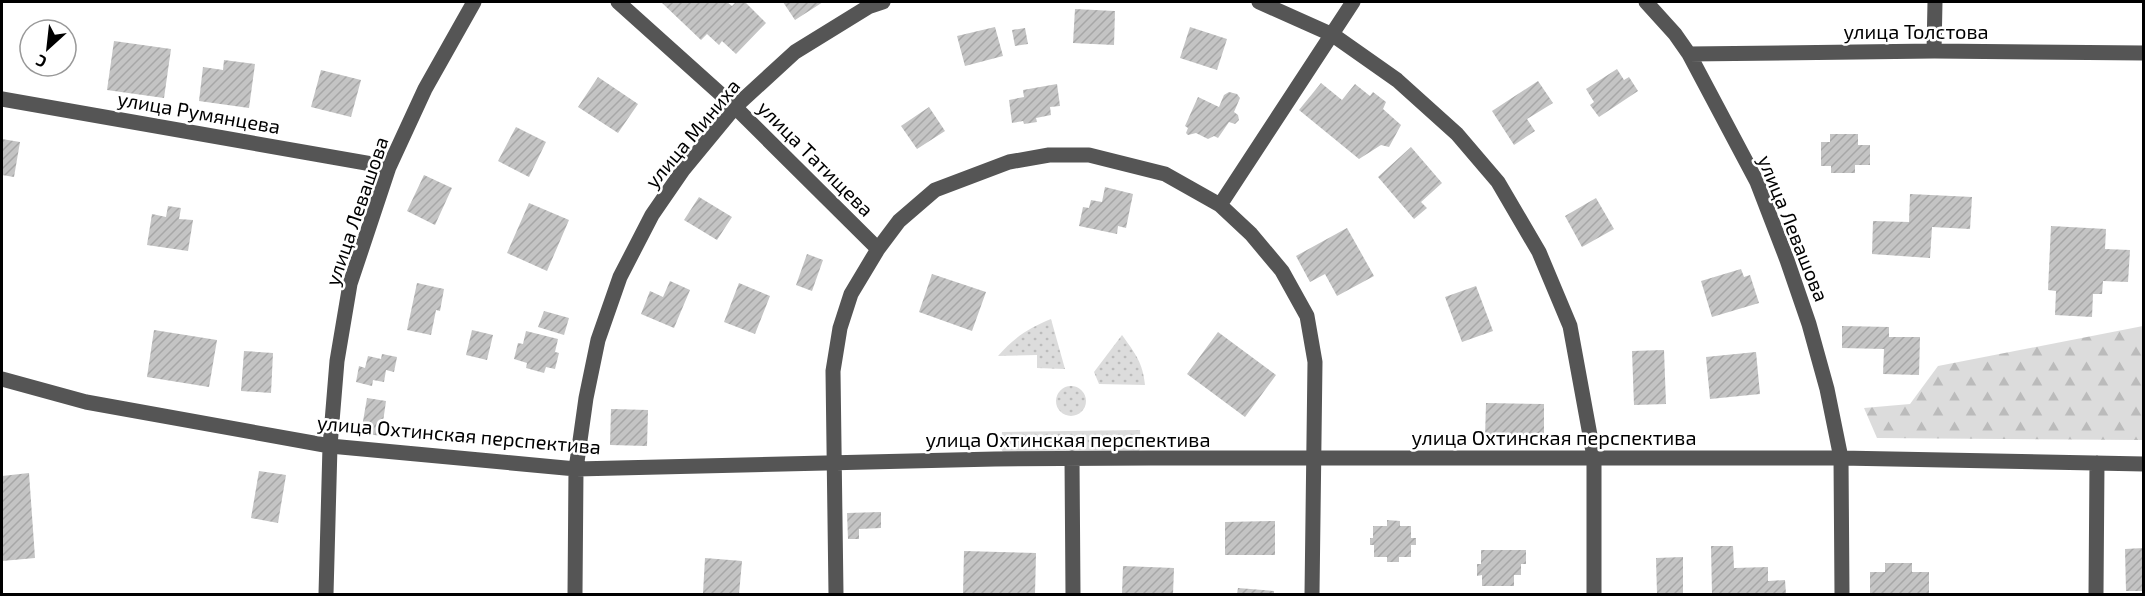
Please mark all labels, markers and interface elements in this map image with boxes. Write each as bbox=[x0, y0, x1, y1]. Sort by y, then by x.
north arrow bbox=[18, 18, 78, 78]
street label: улица Толстова bbox=[1843, 19, 1989, 44]
text: С bbox=[32, 51, 49, 72]
street label: улица Миниха bbox=[640, 74, 745, 193]
street label: улица Румянцева bbox=[116, 86, 282, 139]
street label: улица Татищева bbox=[752, 95, 879, 222]
street label: улица Левашова bbox=[319, 133, 394, 289]
street label: улица Левашова bbox=[1753, 151, 1834, 305]
street label: улица Охтинская перспектива bbox=[316, 410, 602, 459]
street label: улица Охтинская перспектива bbox=[1412, 425, 1696, 450]
street label: улица Охтинская перспектива bbox=[926, 427, 1210, 452]

